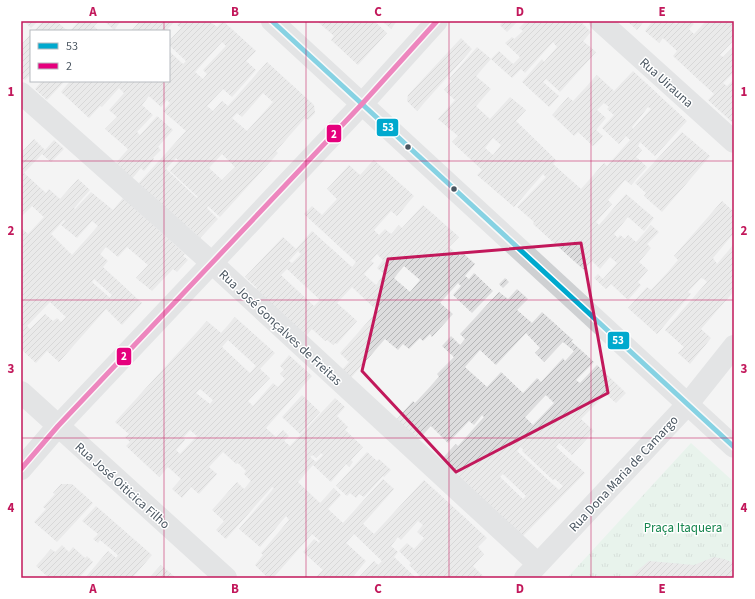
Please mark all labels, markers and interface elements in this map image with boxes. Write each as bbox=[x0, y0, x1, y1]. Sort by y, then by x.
text: A bbox=[88, 3, 97, 21]
text: B bbox=[231, 3, 239, 21]
text: C bbox=[374, 3, 382, 21]
text: D bbox=[516, 3, 524, 21]
text: E bbox=[658, 3, 666, 21]
legend bbox=[30, 30, 170, 82]
text: 53 bbox=[66, 38, 78, 55]
street label: Rua Uirauna bbox=[636, 54, 697, 112]
text: 2 bbox=[66, 58, 72, 75]
text: 1 bbox=[8, 83, 15, 101]
text: 1 bbox=[741, 83, 748, 101]
line badge: 53 bbox=[376, 118, 399, 137]
text: 53 bbox=[382, 120, 394, 135]
line badge: 2 bbox=[326, 124, 342, 143]
text: 2 bbox=[331, 127, 337, 142]
unlabelled marker bbox=[403, 142, 413, 152]
unlabelled marker bbox=[449, 184, 459, 194]
text: 2 bbox=[8, 222, 15, 240]
text: 2 bbox=[741, 222, 748, 240]
street label: Rua José Gonçalves de Freitas bbox=[215, 266, 346, 390]
line badge: 53 bbox=[607, 331, 630, 350]
text: 53 bbox=[612, 333, 624, 348]
line badge: 2 bbox=[116, 347, 132, 366]
text: 2 bbox=[121, 349, 127, 364]
text: 3 bbox=[8, 360, 15, 378]
text: 3 bbox=[741, 360, 748, 378]
street label: Rua Dona Maria de Camargo bbox=[565, 412, 683, 536]
street label: Rua José Oiticica Filho bbox=[71, 438, 174, 533]
text: 4 bbox=[8, 499, 15, 517]
text: 4 bbox=[741, 499, 748, 517]
park label: Praça Itaquera bbox=[644, 519, 722, 537]
text: A bbox=[88, 580, 97, 598]
text: B bbox=[231, 580, 239, 598]
text: C bbox=[374, 580, 382, 598]
text: D bbox=[516, 580, 524, 598]
text: E bbox=[658, 580, 666, 598]

